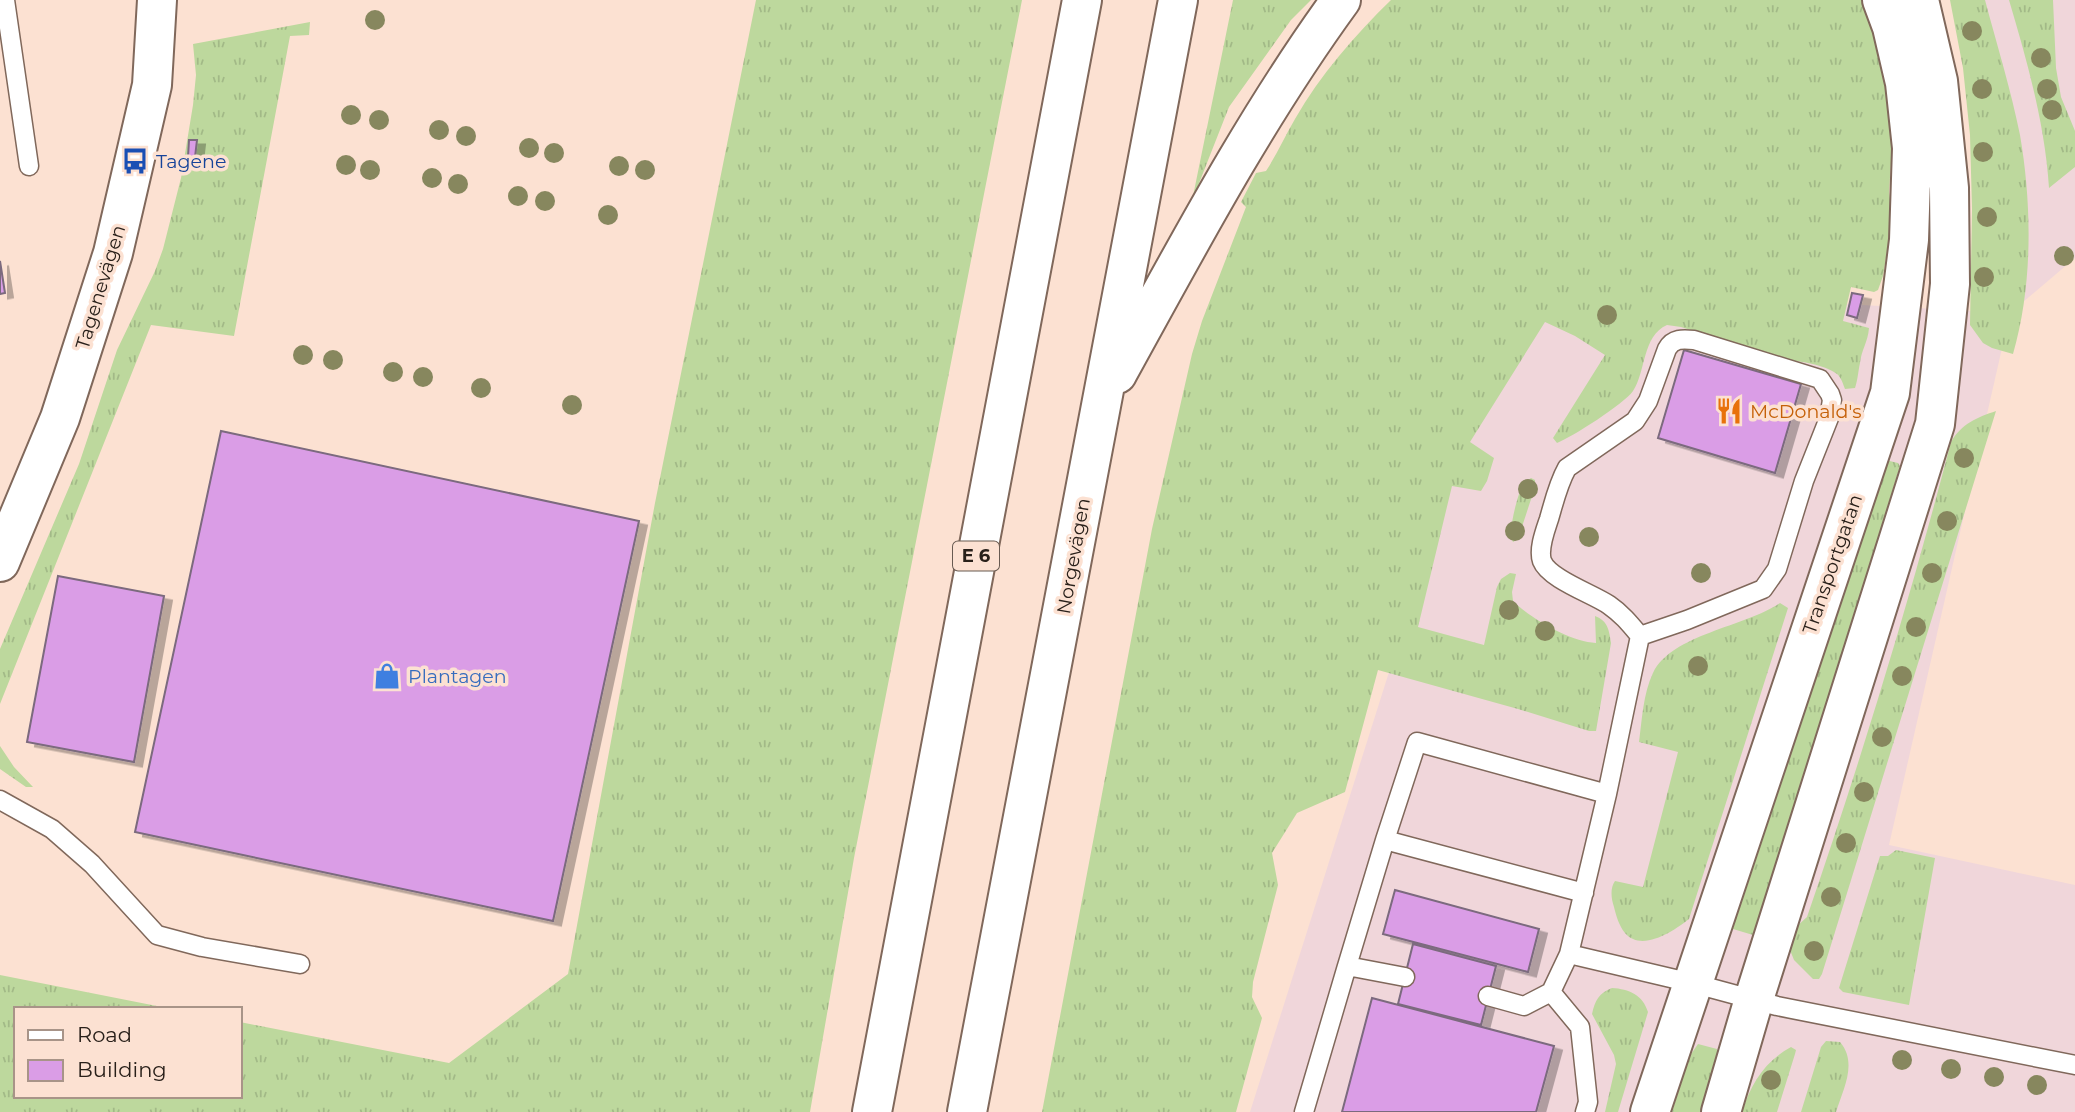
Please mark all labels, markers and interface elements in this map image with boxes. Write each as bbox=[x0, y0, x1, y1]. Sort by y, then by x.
bus stop icon: Tagene bbox=[120, 146, 150, 176]
place label: Tagene bbox=[156, 150, 226, 173]
street label: Tagenevägen bbox=[71, 222, 130, 352]
restaurant icon: McDonald's bbox=[1714, 396, 1744, 426]
place label: McDonald's bbox=[1750, 400, 1862, 423]
street label: Transportgatan bbox=[1798, 491, 1867, 637]
street label: Norgevägen bbox=[1052, 496, 1095, 616]
road number: E 6 bbox=[953, 542, 999, 570]
shop icon: Plantagen bbox=[372, 661, 402, 691]
place label: Plantagen bbox=[408, 665, 507, 688]
legend bbox=[14, 1007, 242, 1098]
text: Road bbox=[77, 1022, 132, 1047]
text: Building bbox=[77, 1057, 167, 1082]

